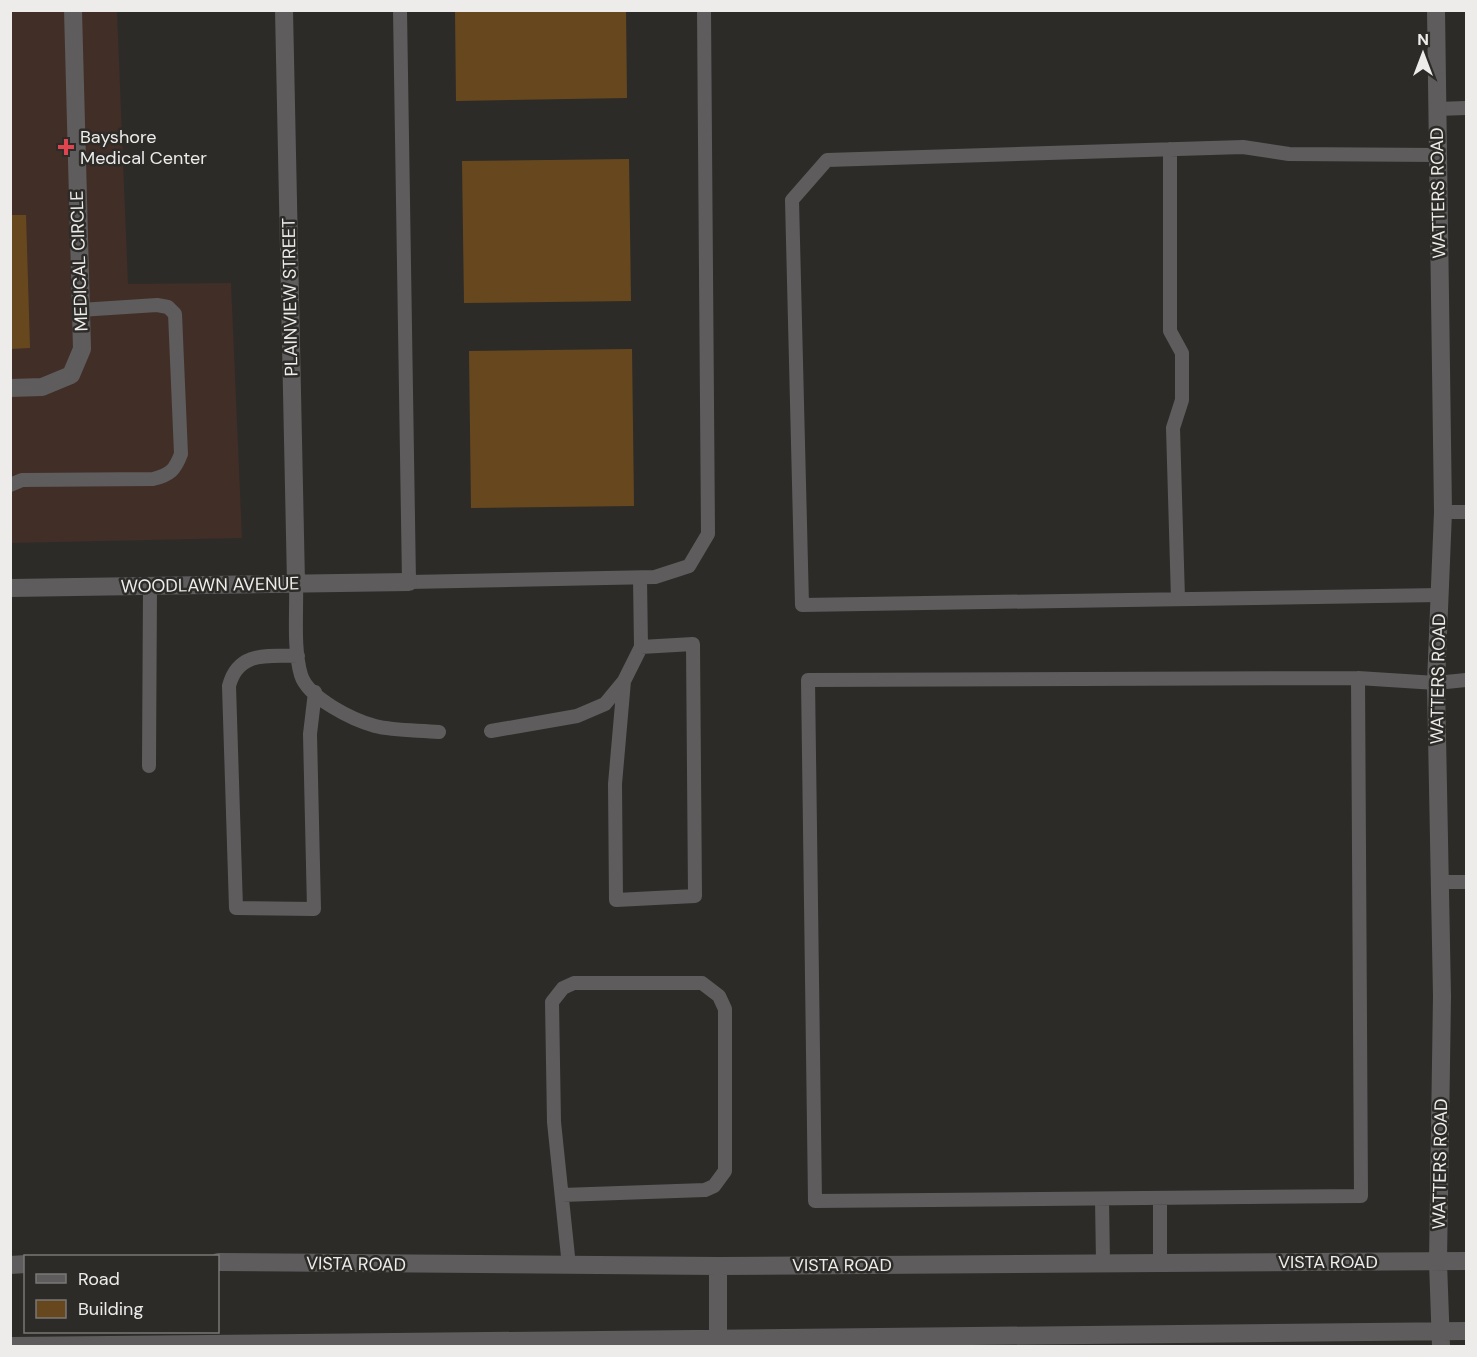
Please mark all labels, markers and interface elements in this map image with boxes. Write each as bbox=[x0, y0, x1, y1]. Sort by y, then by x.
north arrow bbox=[1393, 24, 1453, 84]
text: N bbox=[1417, 29, 1429, 50]
place label: Bayshore Medical Center bbox=[80, 125, 207, 170]
street label: WATTERS ROAD bbox=[1425, 127, 1451, 259]
marker: Bayshore Medical Center bbox=[57, 138, 75, 156]
street label: MEDICAL CIRCLE bbox=[65, 190, 93, 332]
street label: PLAINVIEW STREET bbox=[277, 218, 303, 376]
street label: WOODLAWN AVENUE bbox=[120, 571, 300, 599]
street label: WATTERS ROAD bbox=[1425, 613, 1451, 745]
street label: WATTERS ROAD bbox=[1427, 1098, 1453, 1230]
street label: VISTA ROAD bbox=[1278, 1250, 1378, 1274]
street label: VISTA ROAD bbox=[306, 1251, 406, 1277]
street label: VISTA ROAD bbox=[792, 1253, 892, 1277]
legend bbox=[24, 1255, 219, 1333]
text: Road bbox=[78, 1267, 120, 1291]
text: Building bbox=[78, 1297, 143, 1321]

